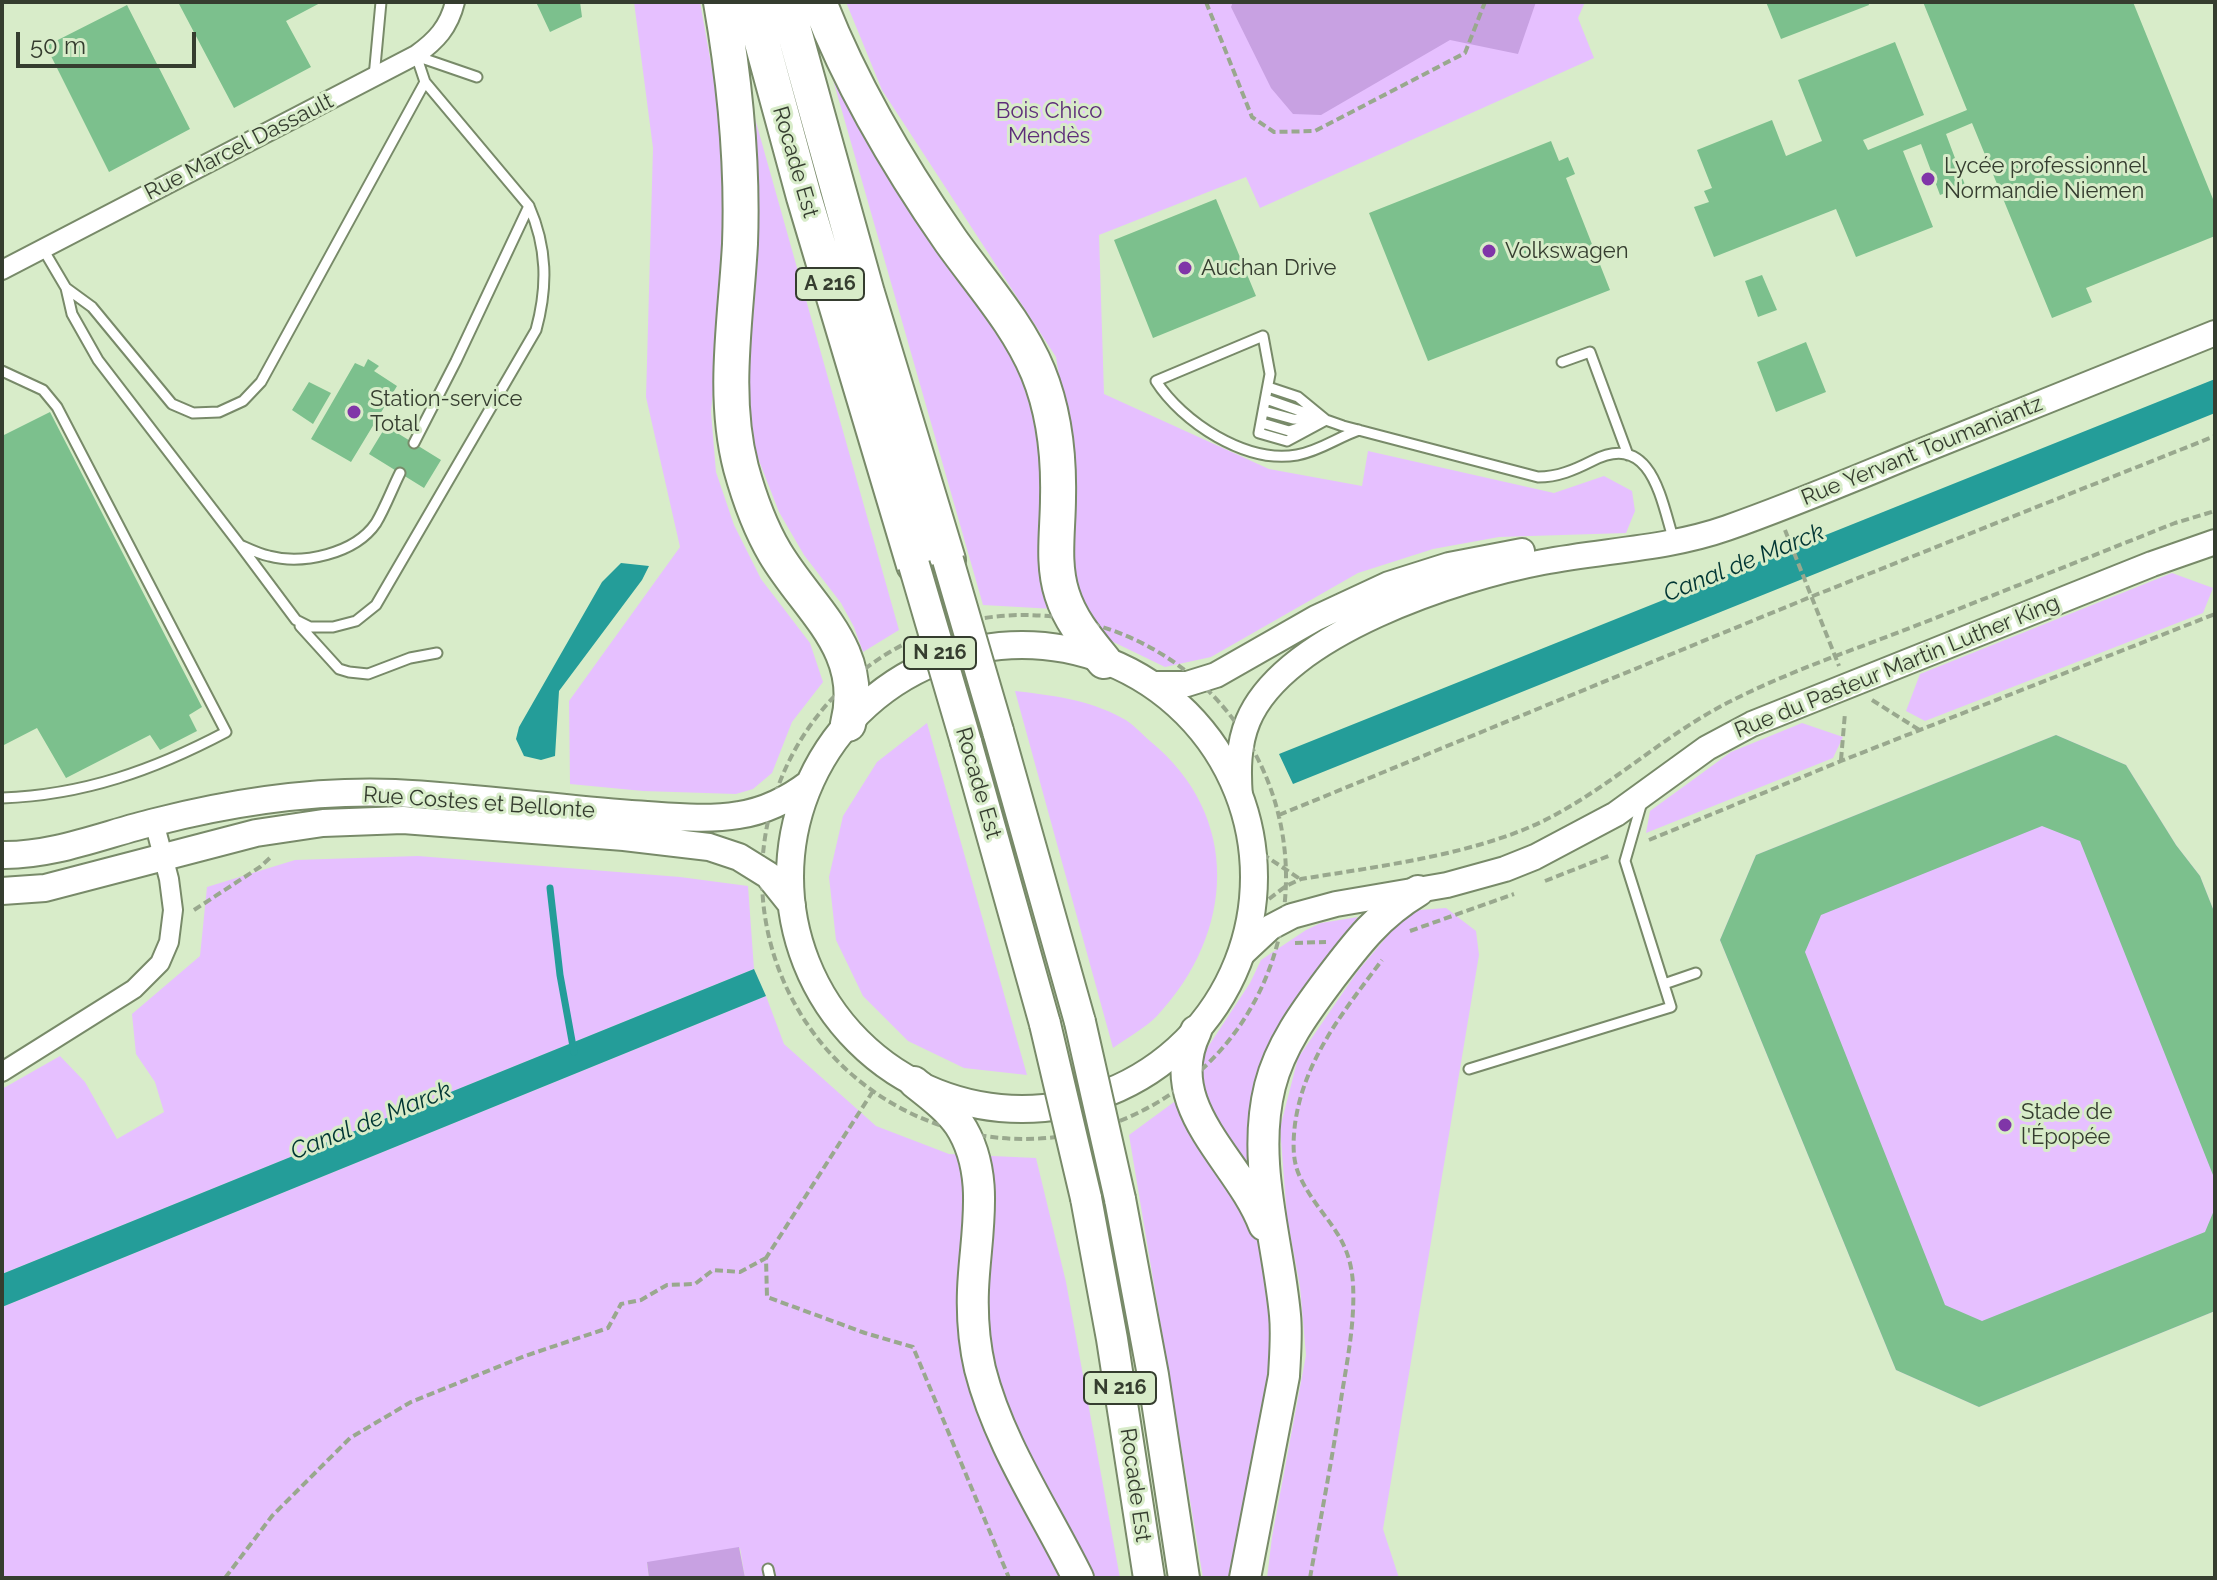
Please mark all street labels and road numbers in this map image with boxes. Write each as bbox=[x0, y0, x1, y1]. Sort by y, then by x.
street label: Rue Marcel Dassault bbox=[140, 88, 338, 206]
street label: Rocade Est bbox=[766, 103, 824, 221]
road number: A 216 bbox=[796, 268, 864, 300]
street label: Rue Yervant Toumaniantz bbox=[1798, 390, 2046, 512]
street label: Rue du Pasteur Martin Luther King bbox=[1731, 590, 2063, 744]
road number: N 216 bbox=[904, 637, 976, 669]
street label: Rocade Est bbox=[949, 724, 1007, 842]
street label: Rue Costes et Bellonte bbox=[362, 782, 596, 824]
road number: N 216 bbox=[1084, 1372, 1156, 1404]
street label: Rocade Est bbox=[1114, 1426, 1156, 1544]

